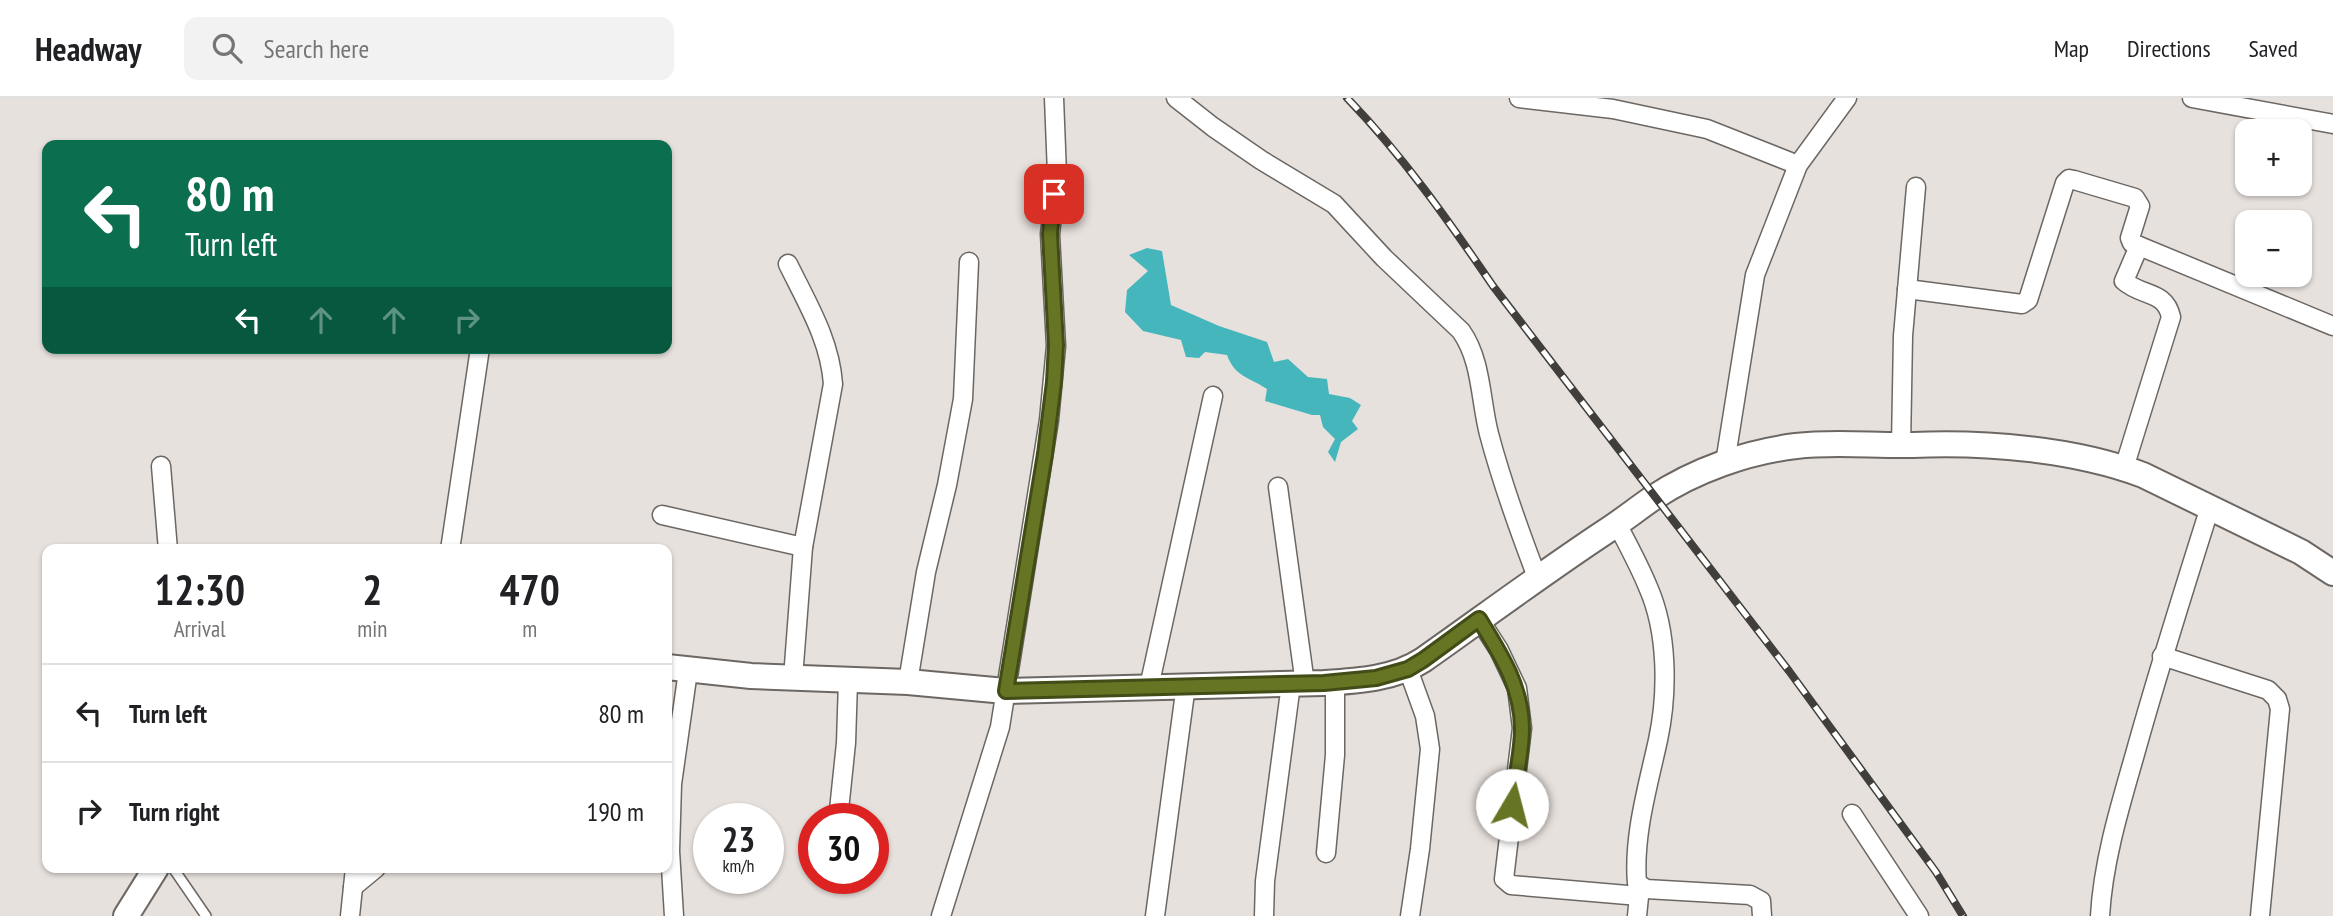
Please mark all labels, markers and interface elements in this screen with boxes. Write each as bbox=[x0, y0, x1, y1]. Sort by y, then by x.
search box bbox=[184, 17, 674, 80]
text: Headway bbox=[35, 27, 142, 70]
icon: search bbox=[208, 29, 246, 67]
text: Search here bbox=[264, 32, 369, 65]
text: Map bbox=[2054, 33, 2089, 64]
text: Directions bbox=[2127, 33, 2211, 64]
text: Saved bbox=[2249, 33, 2298, 64]
map controls bbox=[2235, 119, 2312, 287]
button: + bbox=[2235, 119, 2312, 196]
text: 80 m bbox=[185, 161, 274, 225]
pin bbox=[1024, 164, 1084, 224]
icon: left bbox=[70, 168, 161, 259]
icon: arrive bbox=[1035, 175, 1073, 213]
button: − bbox=[2235, 210, 2312, 287]
text: Turn left bbox=[185, 223, 277, 265]
icon: left bbox=[229, 301, 267, 339]
icon: ahead bbox=[302, 301, 340, 339]
icon: ahead bbox=[375, 301, 413, 339]
icon: right bbox=[448, 301, 486, 339]
text: 12:30 bbox=[154, 562, 245, 617]
text: 2 bbox=[362, 562, 382, 617]
text: 470 bbox=[500, 562, 560, 617]
text: Arrival bbox=[174, 614, 226, 643]
text: min bbox=[357, 614, 387, 643]
text: m bbox=[522, 614, 537, 643]
icon: left bbox=[70, 694, 108, 732]
text: Turn left bbox=[129, 697, 207, 730]
text: 80 m bbox=[598, 697, 644, 730]
position arrow bbox=[1475, 768, 1549, 842]
icon: right bbox=[70, 792, 108, 830]
text: Turn right bbox=[129, 795, 220, 828]
text: 190 m bbox=[586, 795, 644, 828]
speed limit sign: 30 bbox=[798, 803, 889, 894]
text: 23 bbox=[722, 816, 755, 862]
text: km/h bbox=[723, 854, 754, 877]

